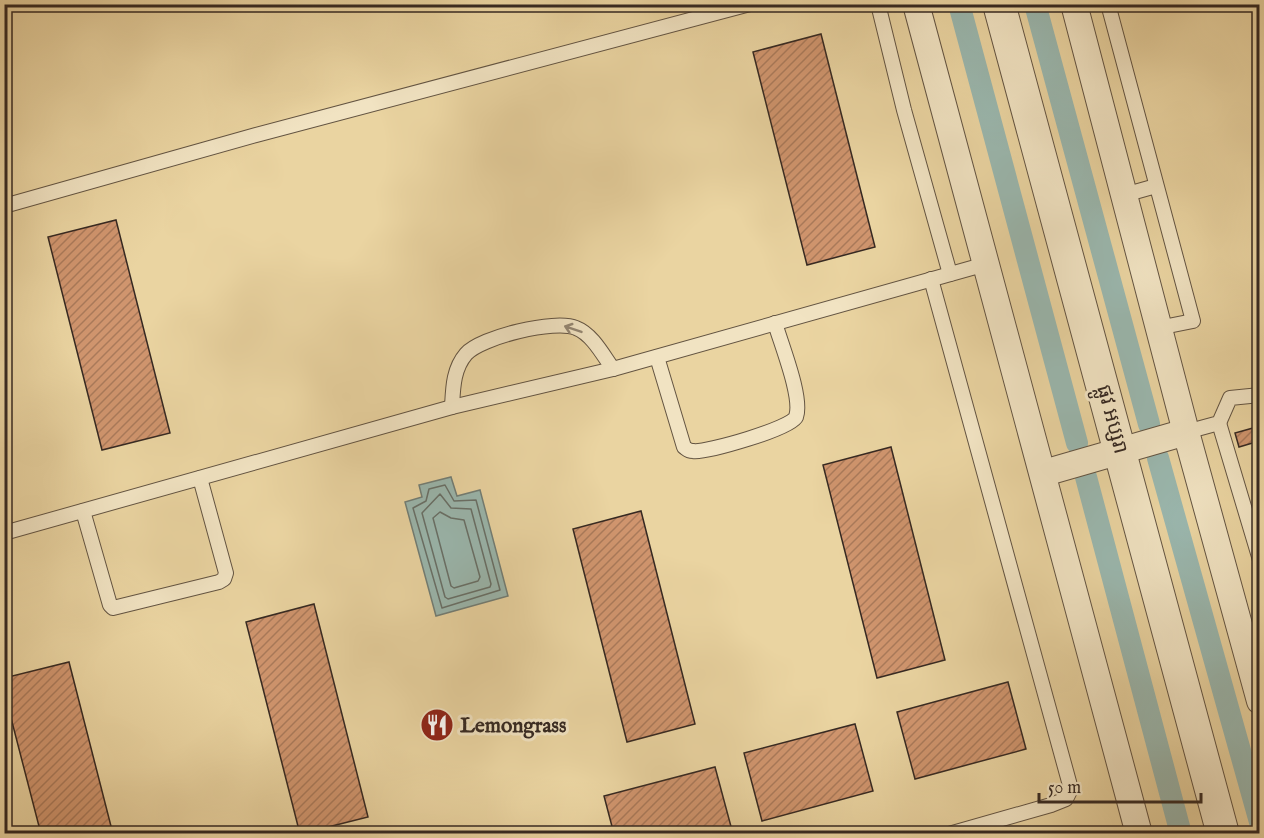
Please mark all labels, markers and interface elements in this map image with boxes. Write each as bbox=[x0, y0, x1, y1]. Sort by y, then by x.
one-way arrow bbox=[563, 323, 582, 334]
street label: ផ្លូវ អប្សរា bbox=[1085, 382, 1134, 458]
restaurant icon: Lemongrass bbox=[419, 707, 455, 743]
place label: Lemongrass bbox=[460, 713, 566, 740]
scale bar bbox=[1039, 766, 1201, 804]
text: 50 m bbox=[1048, 777, 1081, 800]

